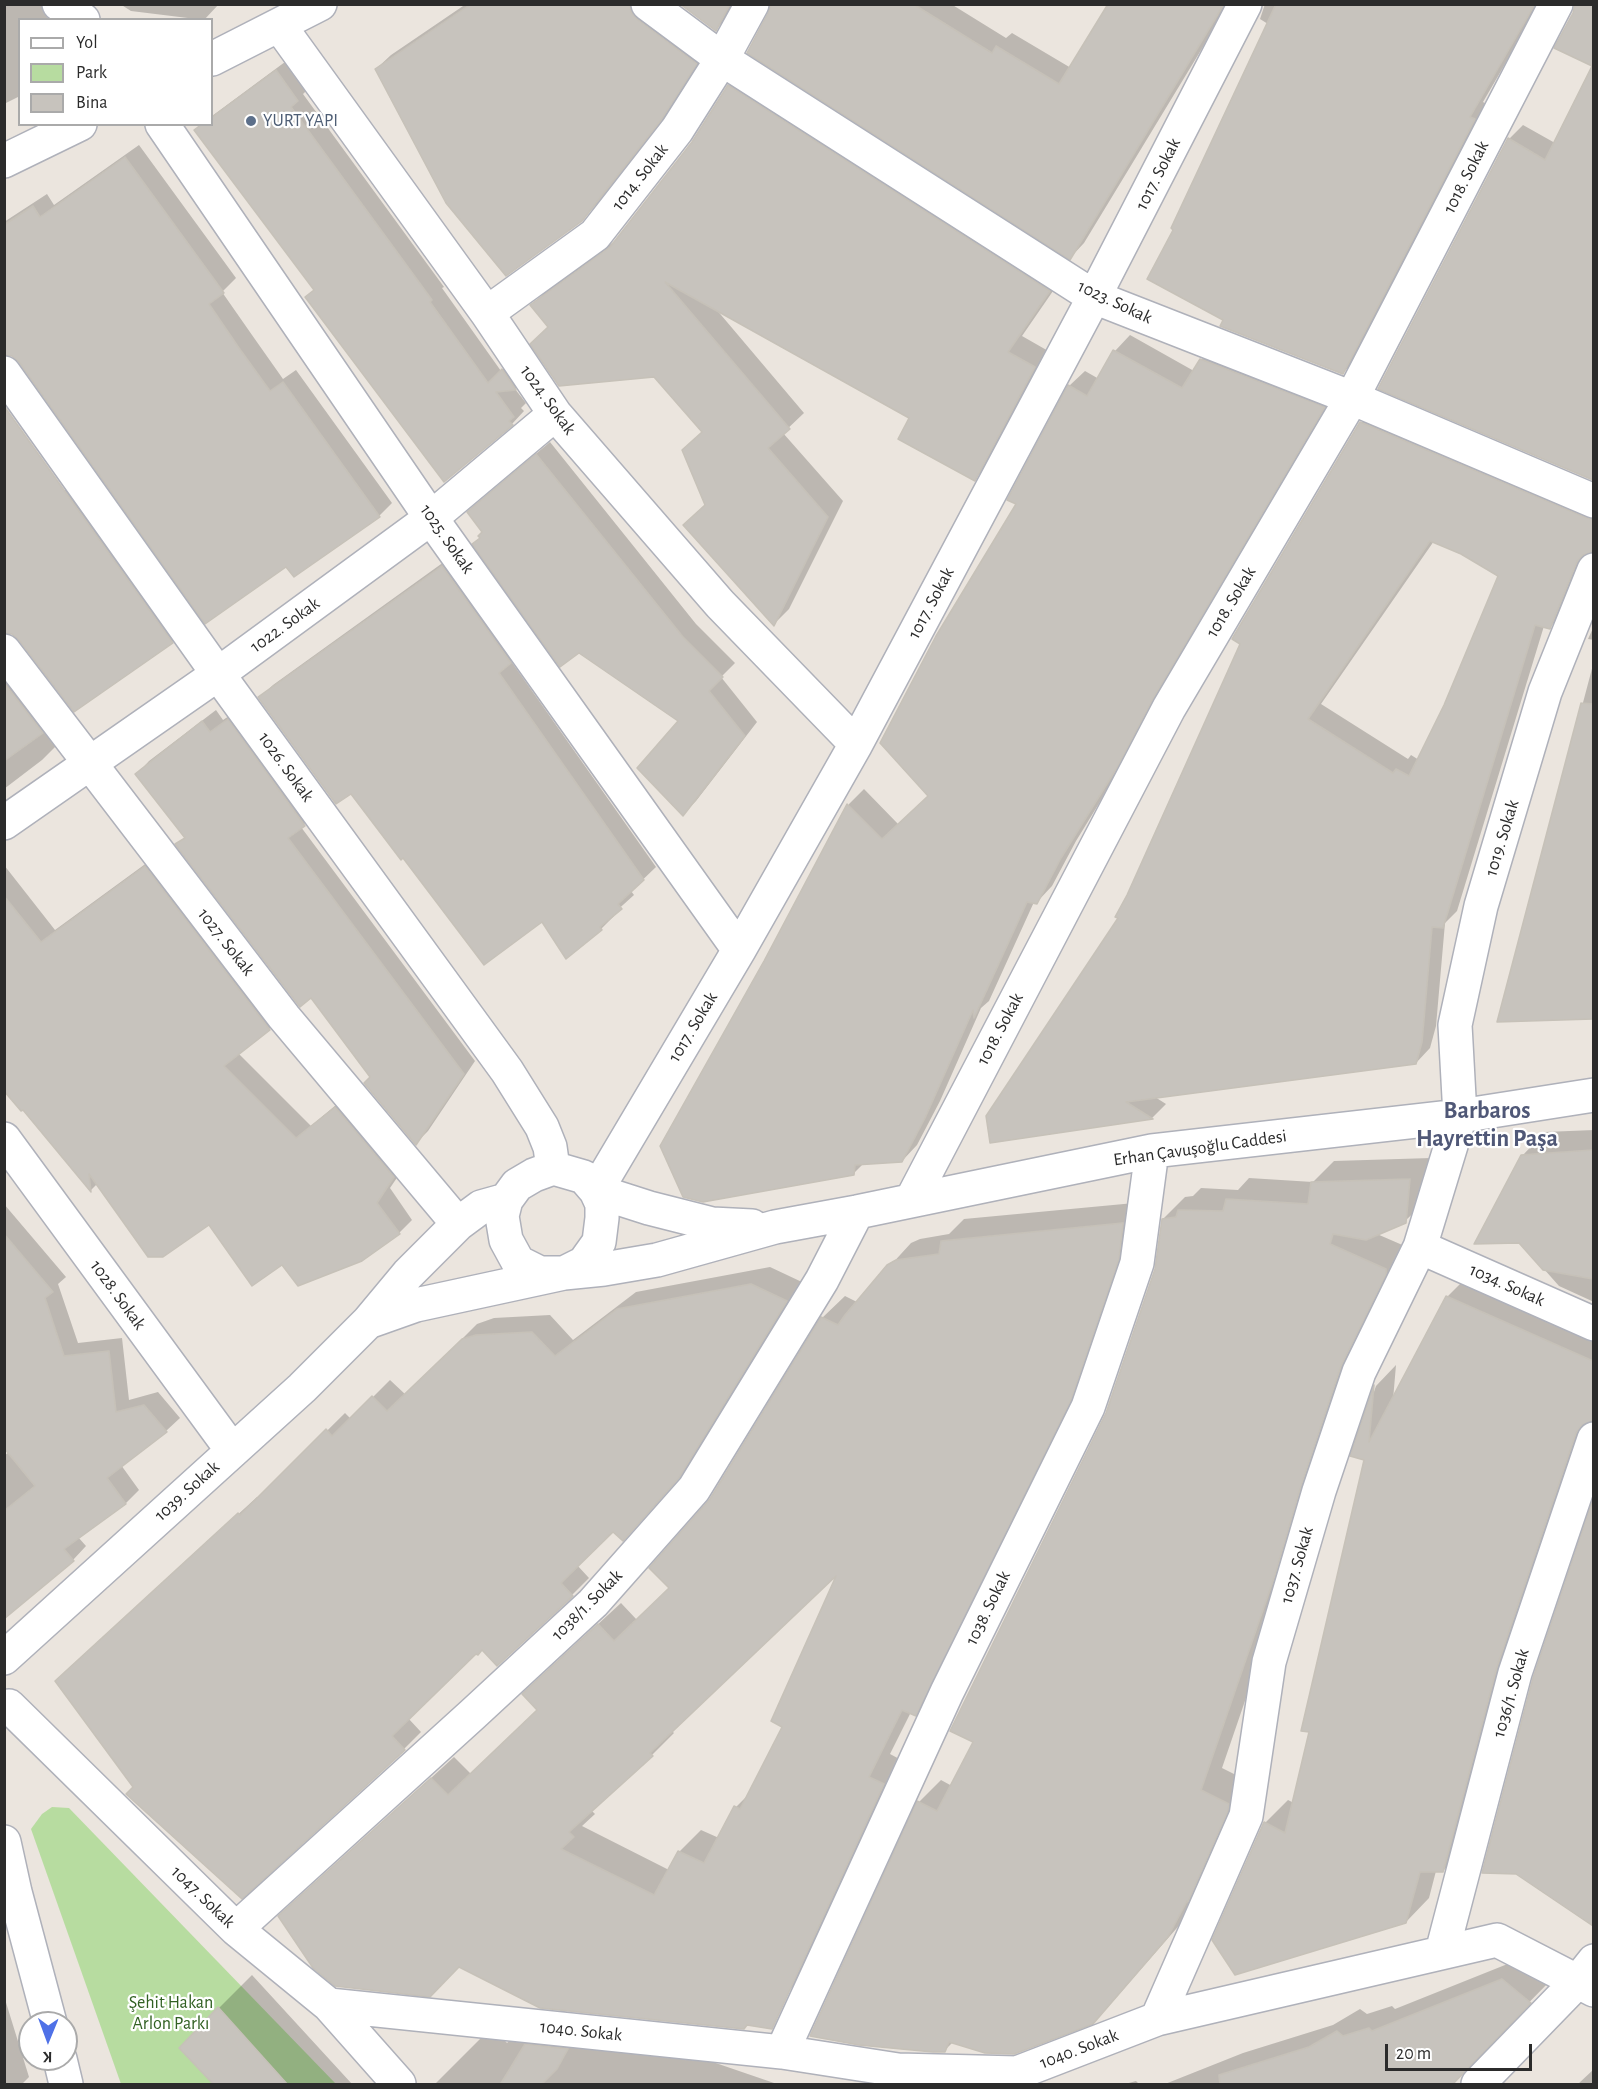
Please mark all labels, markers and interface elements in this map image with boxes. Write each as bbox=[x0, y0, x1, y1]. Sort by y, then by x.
legend bbox=[18, 18, 213, 126]
text: Yol bbox=[76, 34, 98, 52]
text: Park bbox=[76, 64, 107, 82]
text: Bina bbox=[76, 94, 108, 112]
place label: YURT YAPI bbox=[263, 110, 338, 132]
marker: YURT YAPI bbox=[244, 114, 258, 128]
street label: 1017. Sokak bbox=[1131, 134, 1185, 214]
street label: 1018. Sokak bbox=[1438, 137, 1494, 217]
street label: 1014. Sokak bbox=[607, 139, 673, 215]
street label: 1023. Sokak bbox=[1074, 275, 1156, 329]
street label: 1024. Sokak bbox=[515, 361, 581, 439]
street label: 1025. Sokak bbox=[415, 500, 479, 578]
street label: 1018. Sokak bbox=[1201, 563, 1261, 641]
street label: 1017. Sokak bbox=[903, 564, 959, 642]
street label: 1022. Sokak bbox=[246, 593, 324, 657]
street label: 1026. Sokak bbox=[254, 728, 318, 806]
street label: 1019. Sokak bbox=[1480, 797, 1524, 879]
street label: 1027. Sokak bbox=[193, 904, 259, 980]
street label: 1017. Sokak bbox=[664, 988, 722, 1066]
street label: 1018. Sokak bbox=[972, 989, 1028, 1069]
district label: Barbaros Hayrettin Paşa bbox=[1416, 1097, 1558, 1153]
street label: Erhan Çavuşoğlu Caddesi bbox=[1112, 1125, 1288, 1171]
street label: 1028. Sokak bbox=[85, 1256, 151, 1334]
street label: 1034. Sokak bbox=[1466, 1259, 1548, 1311]
street label: 1039. Sokak bbox=[150, 1456, 224, 1526]
street label: 1037. Sokak bbox=[1276, 1524, 1318, 1606]
street label: 1038/1. Sokak bbox=[547, 1565, 627, 1645]
street label: 1038. Sokak bbox=[961, 1567, 1015, 1649]
street label: 1036/1. Sokak bbox=[1488, 1646, 1534, 1740]
street label: 1047. Sokak bbox=[167, 1861, 239, 1933]
park label: Şehit Hakan Arlon Parkı bbox=[129, 1992, 213, 2034]
north arrow bbox=[18, 2011, 78, 2071]
street label: 1040. Sokak bbox=[539, 2016, 623, 2046]
street label: 1040. Sokak bbox=[1037, 2024, 1121, 2074]
scale bar bbox=[1388, 2032, 1535, 2070]
text: 20 m bbox=[1396, 2045, 1431, 2063]
text: K bbox=[43, 2049, 53, 2065]

